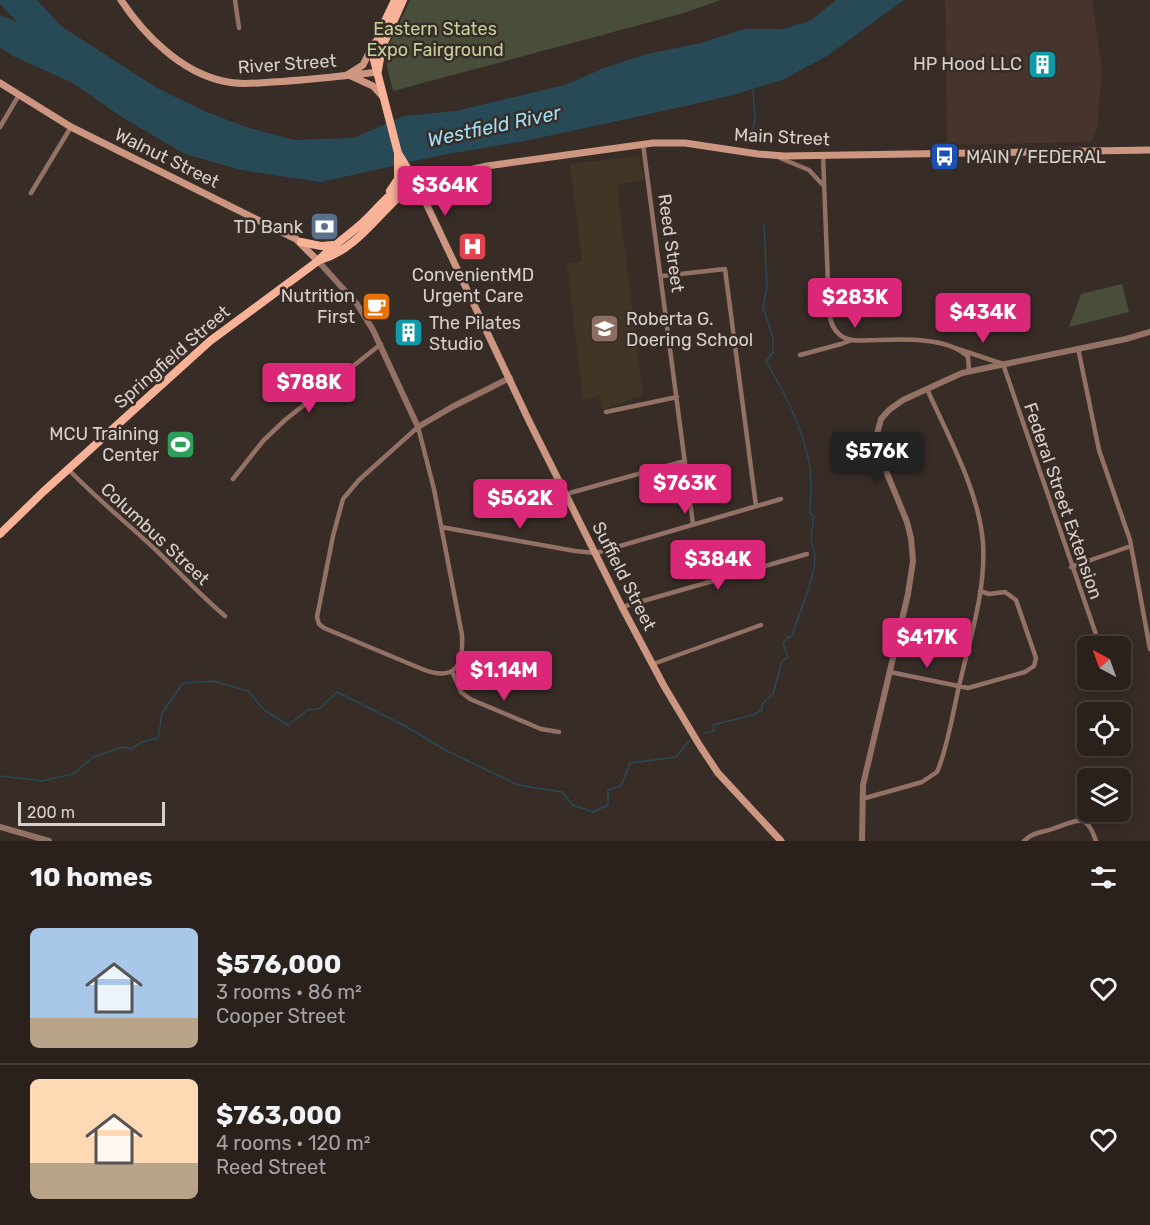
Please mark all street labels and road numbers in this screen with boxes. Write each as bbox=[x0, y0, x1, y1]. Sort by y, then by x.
street label: River Street bbox=[237, 50, 337, 78]
street label: Walnut Street bbox=[111, 123, 223, 193]
street label: Main Street bbox=[734, 124, 830, 150]
street label: Reed Street bbox=[653, 192, 689, 294]
street label: Springfield Street bbox=[110, 301, 234, 413]
street label: Federal Street Extension bbox=[1019, 400, 1107, 602]
street label: Columbus Street bbox=[96, 478, 214, 590]
street label: Suffield Street bbox=[587, 518, 661, 634]

